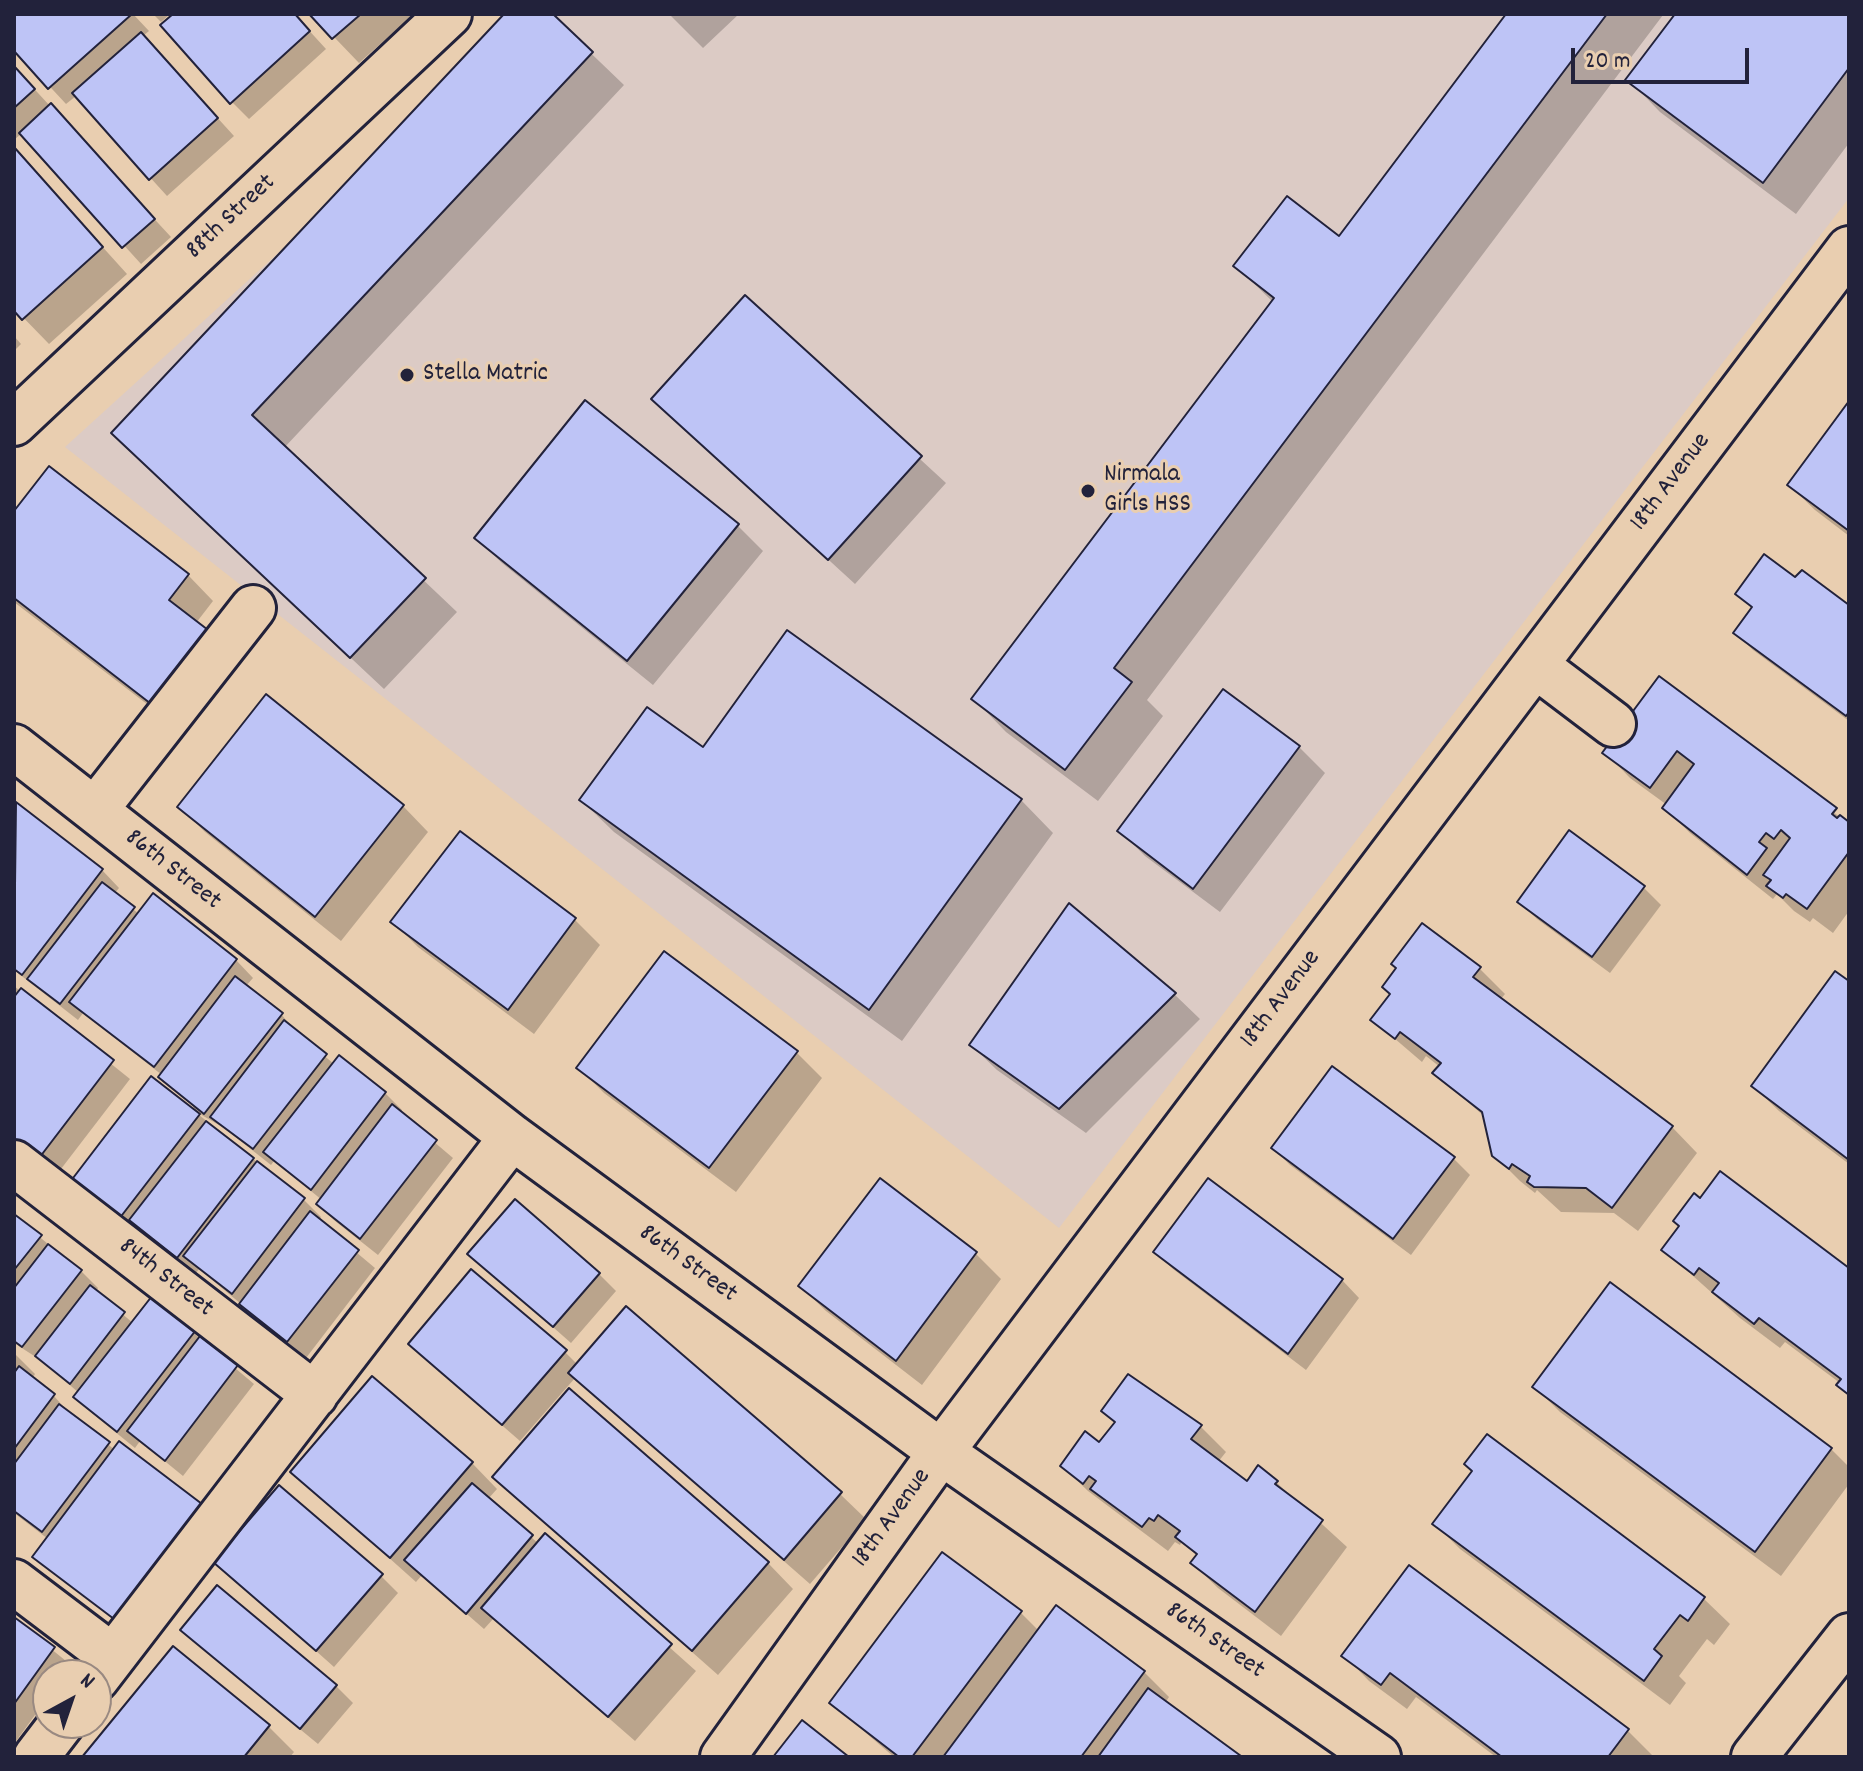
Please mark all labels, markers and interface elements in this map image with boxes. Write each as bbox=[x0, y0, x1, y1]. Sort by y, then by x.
scale bar bbox=[1575, 32, 1753, 82]
text: 20 m bbox=[1585, 45, 1631, 79]
street label: 88th Street bbox=[181, 169, 283, 267]
place label: Stella Matric bbox=[423, 359, 548, 391]
marker: Stella Matric bbox=[398, 366, 416, 384]
street label: 18th Avenue bbox=[1625, 428, 1719, 538]
place label: Nirmala Girls HSS bbox=[1104, 460, 1191, 522]
marker: Nirmala Girls HSS bbox=[1079, 482, 1097, 500]
street label: 86th Street bbox=[118, 824, 226, 918]
street label: 18th Avenue bbox=[1235, 945, 1329, 1055]
street label: 86th Street bbox=[632, 1219, 742, 1311]
street label: 84th Street bbox=[111, 1232, 219, 1326]
street label: 18th Avenue bbox=[847, 1463, 939, 1575]
street label: 86th Street bbox=[1158, 1597, 1270, 1687]
north arrow bbox=[32, 1659, 112, 1739]
text: N bbox=[72, 1666, 101, 1697]

